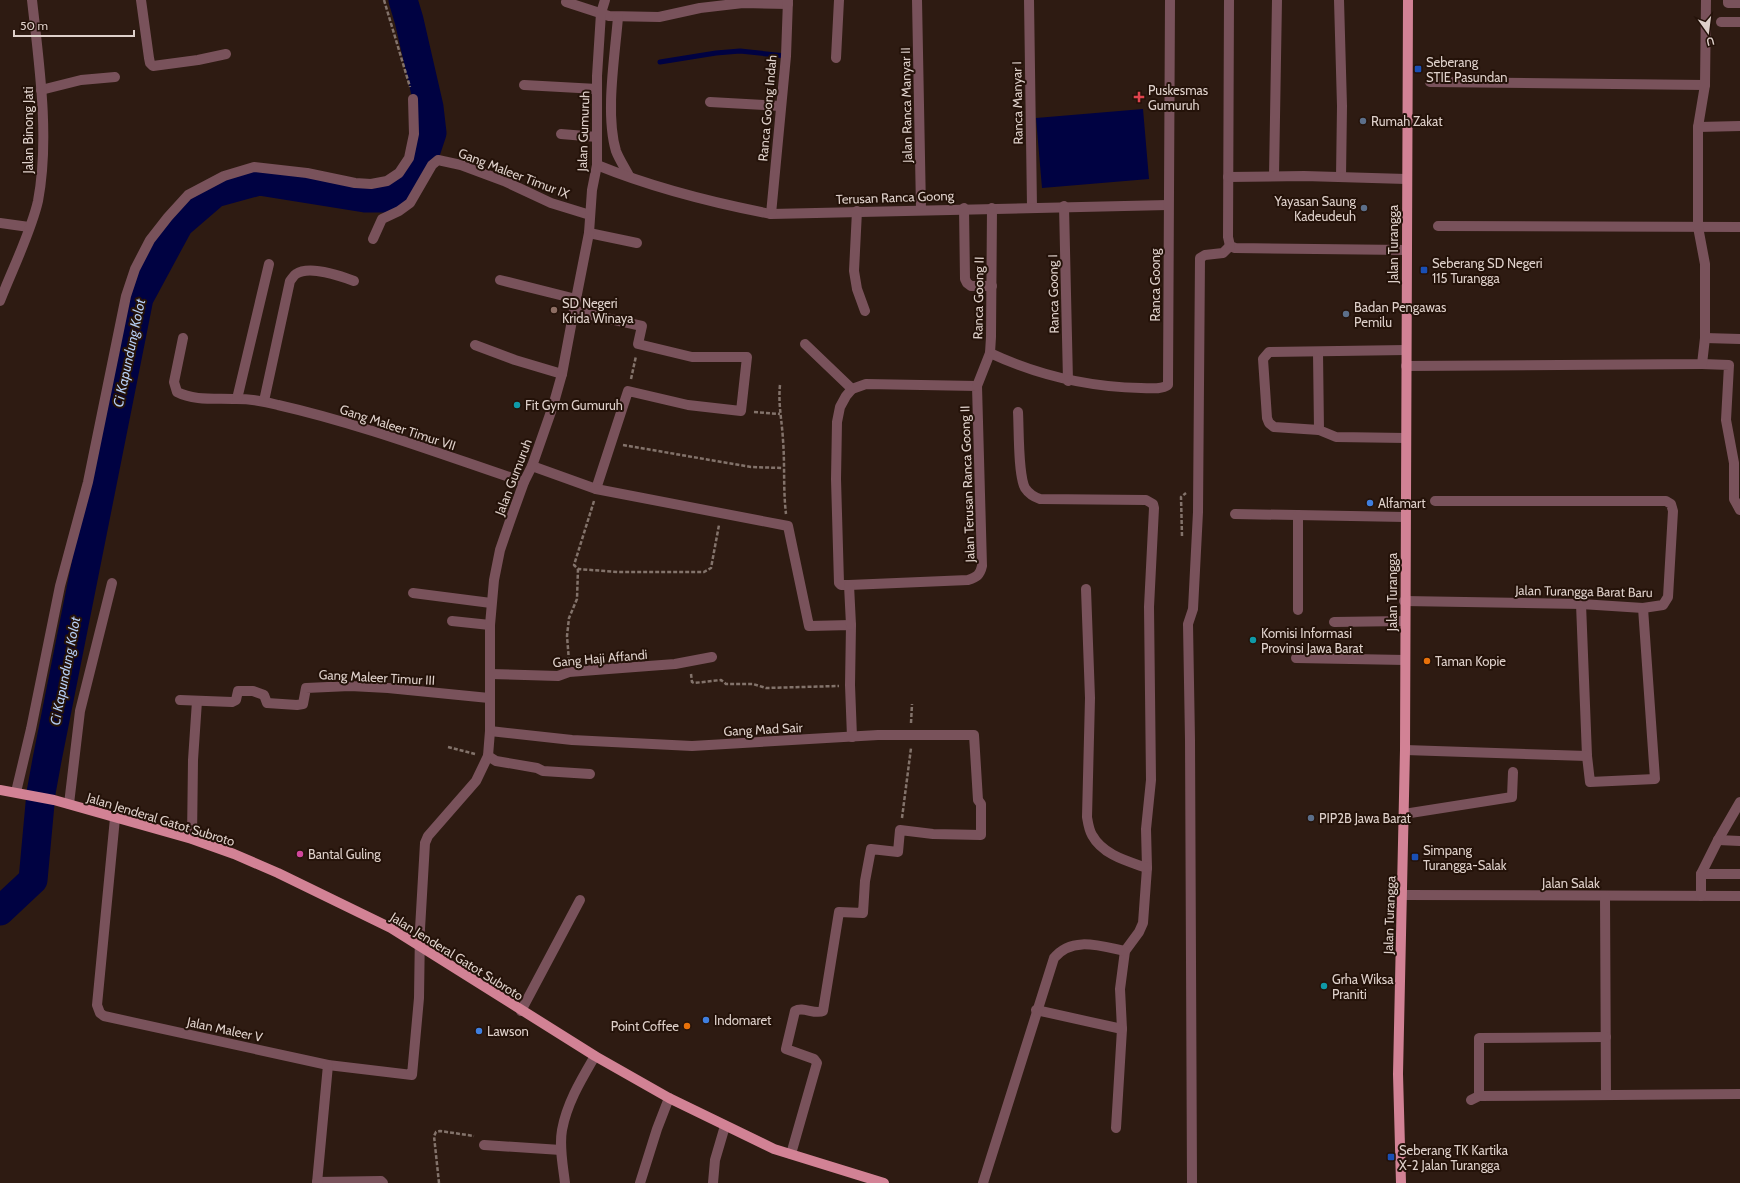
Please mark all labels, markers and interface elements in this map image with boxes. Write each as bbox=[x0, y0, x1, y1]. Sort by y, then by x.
scale bar bbox=[14, 12, 134, 38]
north arrow bbox=[1688, 12, 1728, 52]
text: 50 m bbox=[20, 18, 48, 33]
text: U bbox=[1705, 34, 1716, 49]
street label: Jalan Ranca Manyar II bbox=[897, 47, 915, 164]
street label: Ranca Goong Indah bbox=[754, 54, 780, 162]
place label: Seberang STIE Pasundan bbox=[1426, 54, 1508, 85]
street label: Ranca Manyar I bbox=[1008, 61, 1026, 145]
marker: Seberang STIE Pasundan bbox=[1413, 64, 1423, 74]
place label: Puskesmas Gumuruh bbox=[1148, 82, 1209, 113]
street label: Jalan Binong Jati bbox=[20, 87, 36, 174]
street label: Jalan Gumuruh bbox=[574, 90, 592, 173]
marker: Puskesmas Gumuruh bbox=[1133, 91, 1145, 103]
place label: Rumah Zakat bbox=[1371, 113, 1443, 129]
marker: Rumah Zakat bbox=[1358, 116, 1368, 126]
street label: Gang Maleer Timur IX bbox=[456, 144, 572, 202]
street label: Terusan Ranca Goong bbox=[836, 187, 955, 207]
place label: Yayasan Saung Kadeudeuh bbox=[1274, 193, 1357, 224]
marker: Yayasan Saung Kadeudeuh bbox=[1359, 203, 1369, 213]
street label: Jalan Turangga bbox=[1385, 204, 1401, 284]
street label: Ranca Goong bbox=[1147, 248, 1163, 322]
street label: Ranca Goong I bbox=[1044, 254, 1062, 334]
place label: Seberang SD Negeri 115 Turangga bbox=[1432, 255, 1543, 286]
street label: Ranca Goong II bbox=[969, 257, 987, 339]
marker: Seberang SD Negeri 115 Turangga bbox=[1419, 265, 1429, 275]
place label: SD Negeri Krida Winaya bbox=[562, 295, 634, 326]
water label: Ci Kapundung Kolot bbox=[109, 296, 149, 409]
place label: Badan Pengawas Pemilu bbox=[1354, 299, 1447, 330]
marker: SD Negeri Krida Winaya bbox=[549, 305, 559, 315]
marker: Badan Pengawas Pemilu bbox=[1341, 309, 1351, 319]
place label: Fit Gym Gumuruh bbox=[525, 397, 623, 413]
marker: Fit Gym Gumuruh bbox=[512, 400, 522, 410]
street label: Gang Maleer Timur VII bbox=[338, 401, 458, 453]
street label: Jalan Terusan Ranca Goong II bbox=[956, 405, 978, 564]
street label: Jalan Gumuruh bbox=[491, 437, 535, 518]
place label: Alfamart bbox=[1378, 495, 1426, 511]
marker: Alfamart bbox=[1365, 498, 1375, 508]
street label: Jalan Turangga bbox=[1384, 552, 1400, 632]
street label: Jalan Turangga Barat Baru bbox=[1514, 582, 1653, 600]
water label: Ci Kapundung Kolot bbox=[46, 614, 84, 727]
place label: Komisi Informasi Provinsi Jawa Barat bbox=[1261, 625, 1364, 656]
marker: Komisi Informasi Provinsi Jawa Barat bbox=[1248, 635, 1258, 645]
street label: Gang Haji Affandi bbox=[552, 646, 648, 671]
place label: Taman Kopie bbox=[1435, 653, 1506, 669]
marker: Taman Kopie bbox=[1422, 656, 1432, 666]
street label: Gang Maleer Timur III bbox=[318, 666, 436, 688]
street label: Gang Mad Sair bbox=[723, 719, 804, 739]
street label: Jalan Jenderal Gatot Subroto bbox=[84, 789, 237, 849]
place label: PIP2B Jawa Barat bbox=[1319, 810, 1412, 826]
marker: PIP2B Jawa Barat bbox=[1306, 813, 1316, 823]
place label: Simpang Turangga-Salak bbox=[1423, 842, 1507, 873]
place label: Bantal Guling bbox=[308, 846, 381, 862]
marker: Bantal Guling bbox=[295, 849, 305, 859]
marker: Simpang Turangga-Salak bbox=[1410, 852, 1420, 862]
street label: Jalan Turangga bbox=[1380, 875, 1398, 955]
street label: Jalan Salak bbox=[1541, 875, 1600, 891]
street label: Jalan Jenderal Gatot Subroto bbox=[387, 908, 526, 1004]
place label: Grha Wiksa Praniti bbox=[1332, 971, 1394, 1002]
marker: Grha Wiksa Praniti bbox=[1319, 981, 1329, 991]
place label: Indomaret bbox=[714, 1012, 772, 1028]
street label: Jalan Maleer V bbox=[185, 1013, 264, 1045]
marker: Indomaret bbox=[701, 1015, 711, 1025]
place label: Point Coffee bbox=[611, 1018, 679, 1034]
marker: Point Coffee bbox=[682, 1021, 692, 1031]
place label: Lawson bbox=[487, 1023, 529, 1039]
marker: Lawson bbox=[474, 1026, 484, 1036]
place label: Seberang TK Kartika X-2 Jalan Turangga bbox=[1399, 1142, 1509, 1173]
marker: Seberang TK Kartika X-2 Jalan Turangga bbox=[1386, 1152, 1396, 1162]

